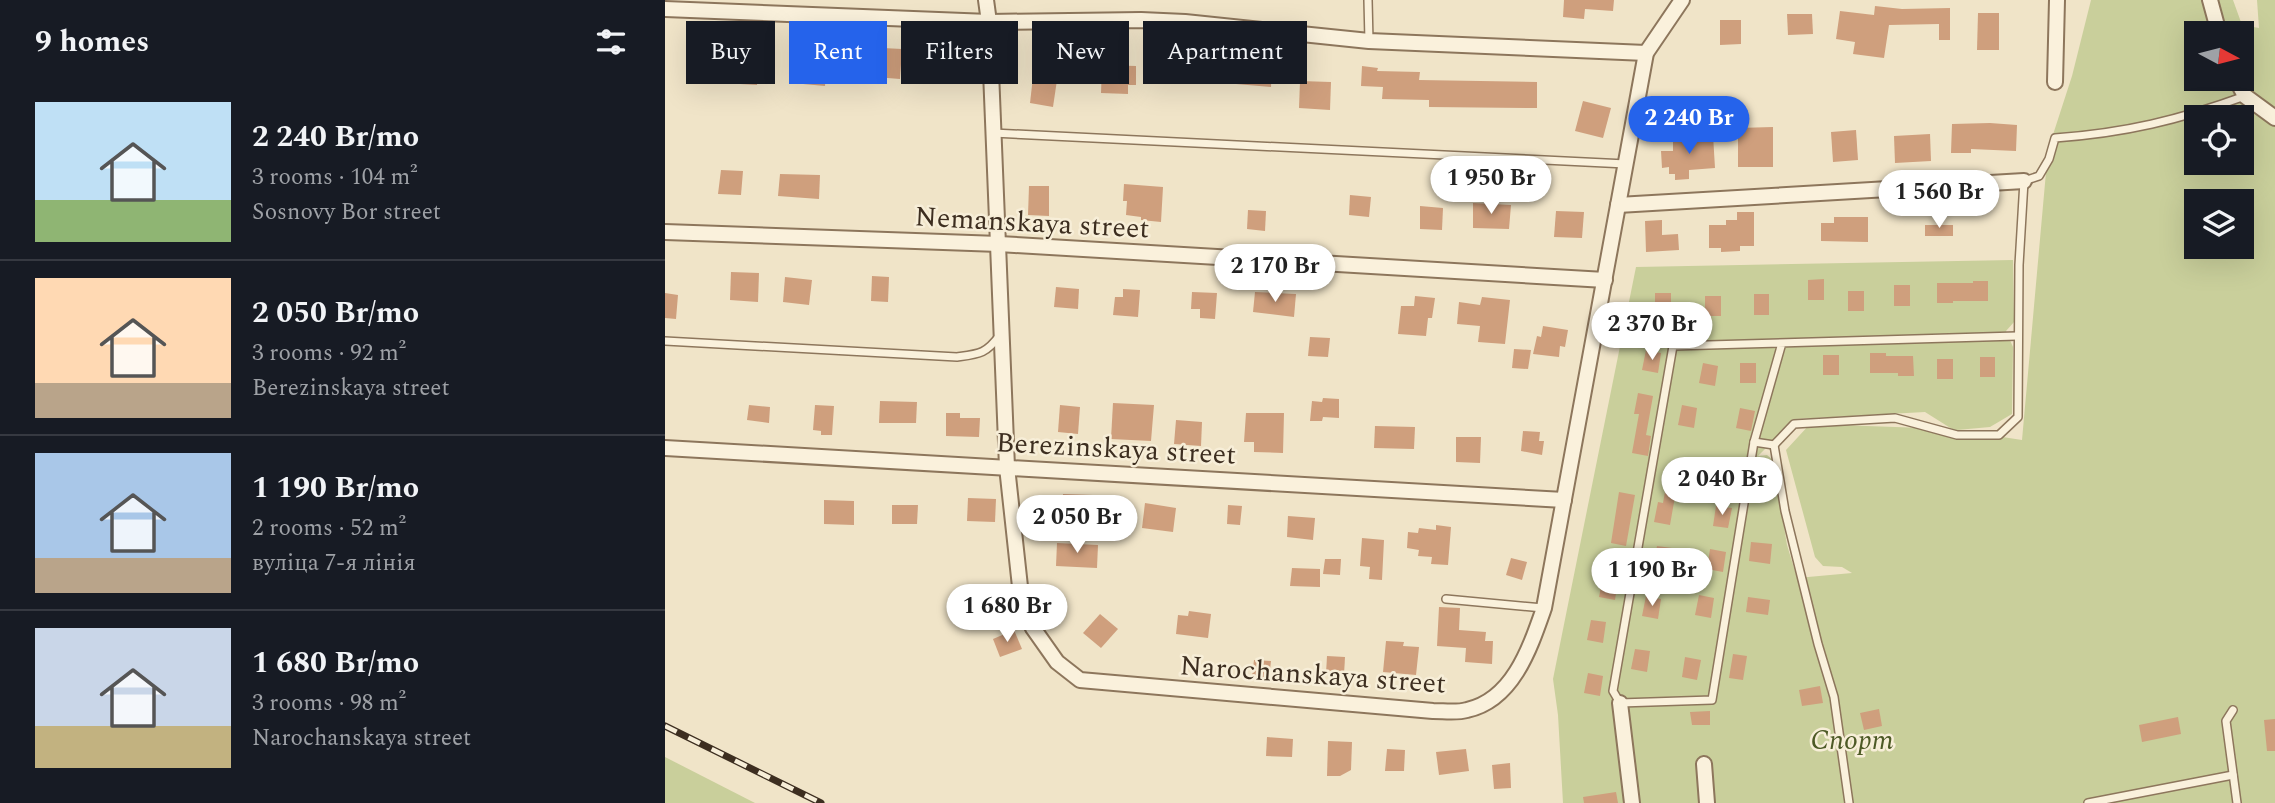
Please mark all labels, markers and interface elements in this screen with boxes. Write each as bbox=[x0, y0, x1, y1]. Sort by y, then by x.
text: 9 homes bbox=[35, 19, 149, 65]
chip: Buy bbox=[686, 21, 775, 84]
chip: Rent bbox=[789, 21, 887, 84]
chip: Filters bbox=[901, 21, 1018, 84]
chip: New bbox=[1032, 21, 1129, 84]
chip: Apartment bbox=[1143, 21, 1307, 84]
north arrow bbox=[2184, 21, 2254, 91]
map controls bbox=[2184, 21, 2254, 259]
icon: filters bbox=[592, 23, 630, 61]
pin: 2 240 Br bbox=[1617, 96, 1761, 156]
text: 2 240 Br bbox=[1644, 101, 1734, 136]
button: locate bbox=[2184, 105, 2254, 175]
text: 2 240 Br/mo bbox=[252, 114, 419, 160]
icon: home bbox=[91, 130, 175, 214]
pin: 1 950 Br bbox=[1419, 156, 1563, 216]
text: 3 rooms · 104 m² bbox=[252, 160, 418, 195]
text: 1 950 Br bbox=[1446, 161, 1536, 196]
pin: 1 560 Br bbox=[1867, 170, 2011, 230]
text: 1 560 Br bbox=[1894, 175, 1984, 210]
button: layers bbox=[2184, 189, 2254, 259]
text: Sosnovy Bor street bbox=[252, 195, 441, 230]
street label: Nemanskaya street bbox=[914, 195, 1151, 251]
pin: 2 170 Br bbox=[1203, 244, 1347, 304]
text: 2 170 Br bbox=[1230, 249, 1320, 284]
text: 2 050 Br/mo bbox=[252, 290, 419, 336]
pin: 2 370 Br bbox=[1580, 302, 1724, 362]
icon: home bbox=[91, 306, 175, 390]
text: 2 370 Br bbox=[1607, 307, 1697, 342]
text: 3 rooms · 92 m² bbox=[252, 336, 406, 371]
text: Berezinskaya street bbox=[252, 371, 450, 406]
street label: Berezinskaya street bbox=[995, 421, 1237, 477]
pin: 2 040 Br bbox=[1650, 458, 1794, 517]
text: 2 040 Br bbox=[1677, 462, 1767, 497]
text: 1 190 Br/mo bbox=[252, 465, 419, 511]
icon: home bbox=[91, 481, 175, 565]
pin: 2 050 Br bbox=[1005, 496, 1149, 555]
text: 2 050 Br bbox=[1032, 500, 1122, 535]
text: 2 rooms · 52 m² bbox=[252, 511, 406, 546]
text: вуліца 7-я лінія bbox=[252, 546, 416, 581]
pin: 1 190 Br bbox=[1580, 548, 1724, 608]
text: 1 190 Br bbox=[1607, 553, 1697, 588]
pin: 1 680 Br bbox=[935, 584, 1079, 644]
text: 1 680 Br bbox=[962, 589, 1052, 624]
text: 1 680 Br/mo bbox=[252, 640, 419, 686]
street label: Narochanskaya street bbox=[1178, 644, 1448, 706]
icon: home bbox=[91, 656, 175, 740]
text: 3 rooms · 98 m² bbox=[252, 686, 406, 721]
park label: Спорт bbox=[1810, 719, 1894, 762]
text: Narochanskaya street bbox=[252, 721, 471, 756]

